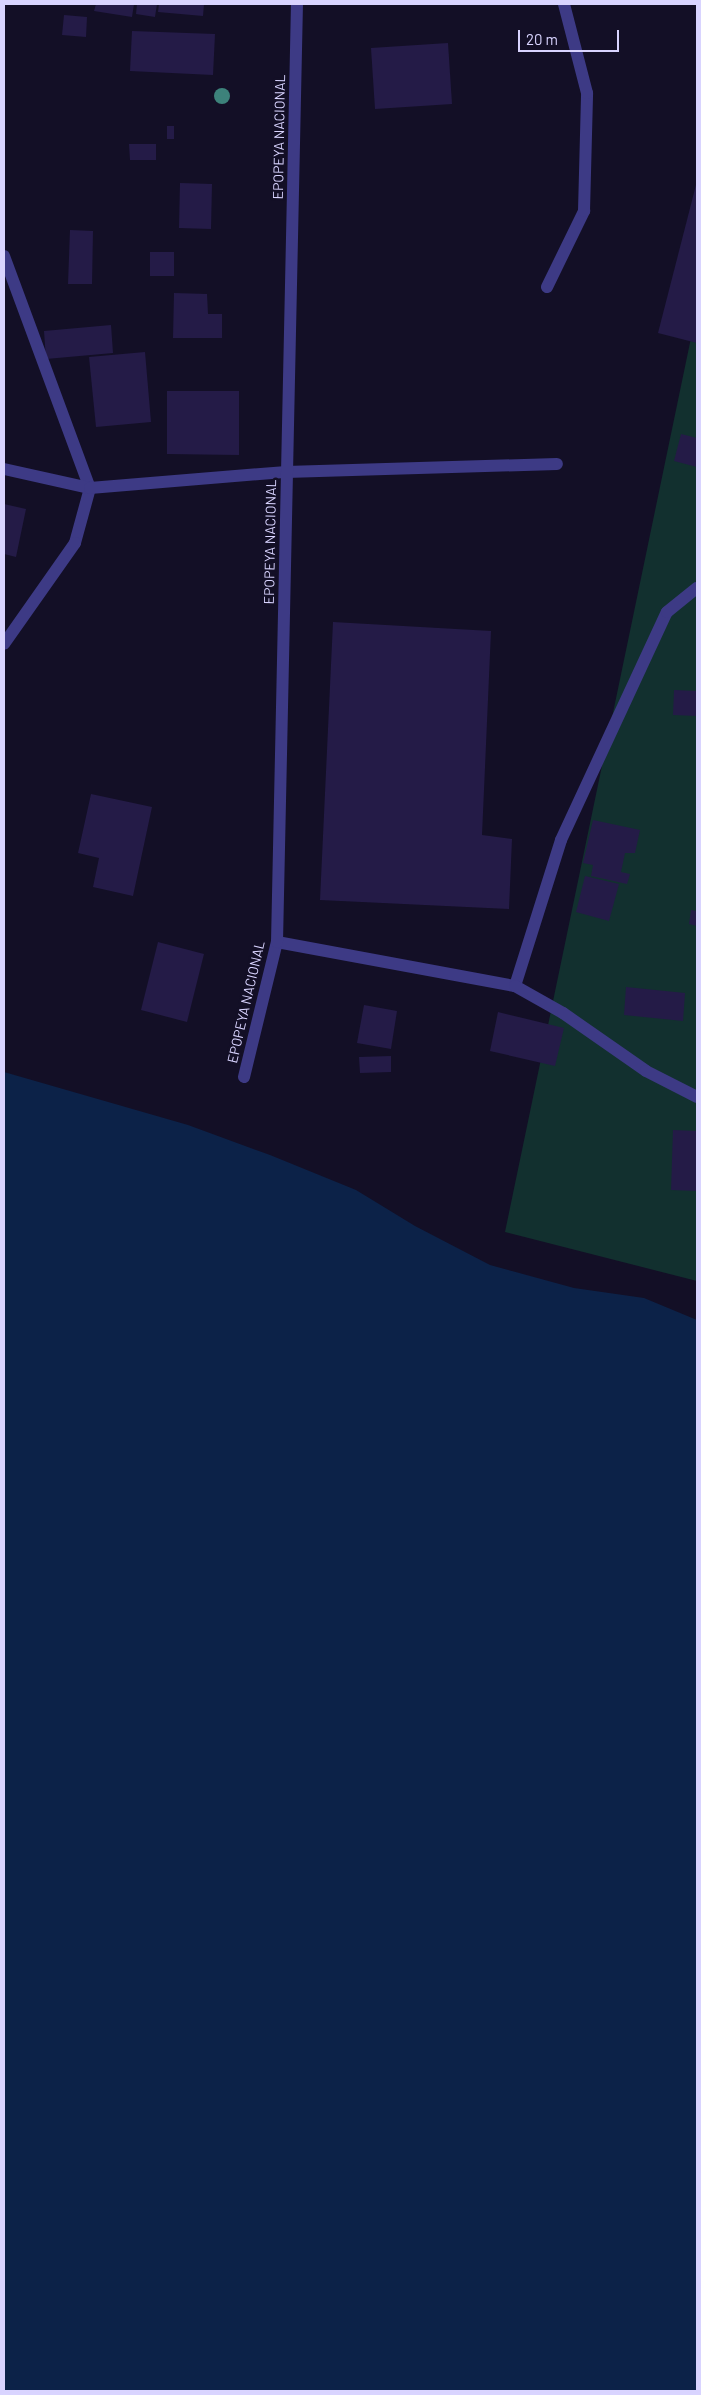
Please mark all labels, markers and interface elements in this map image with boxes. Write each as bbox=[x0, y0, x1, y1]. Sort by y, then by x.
scale bar bbox=[521, 20, 622, 52]
text: 20 m bbox=[526, 30, 558, 48]
street label: EPOPEYA NACIONAL bbox=[270, 74, 288, 200]
street label: EPOPEYA NACIONAL bbox=[261, 479, 279, 605]
street label: EPOPEYA NACIONAL bbox=[224, 939, 268, 1065]

